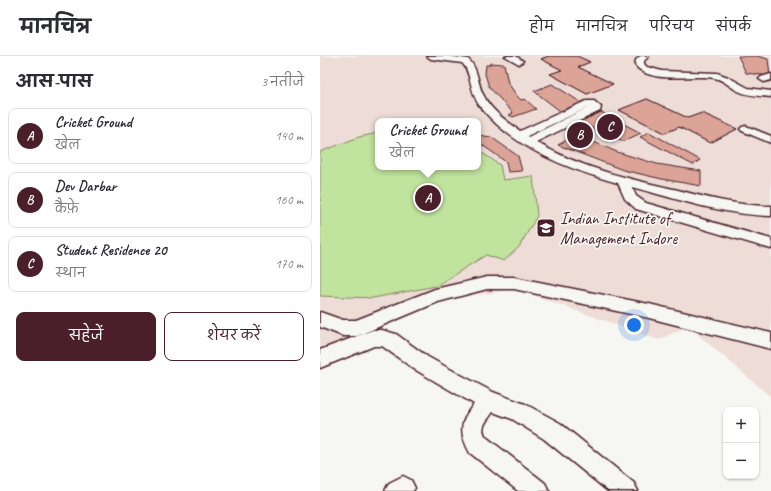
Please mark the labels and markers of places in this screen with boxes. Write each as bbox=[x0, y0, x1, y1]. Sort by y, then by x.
pin: C bbox=[597, 112, 623, 142]
pin: B bbox=[567, 120, 593, 150]
pin: A bbox=[415, 183, 441, 213]
place label: Indian Institute of Management Indore bbox=[560, 208, 678, 249]
school or university icon: Indian Institute of Management Indore bbox=[535, 217, 557, 239]

